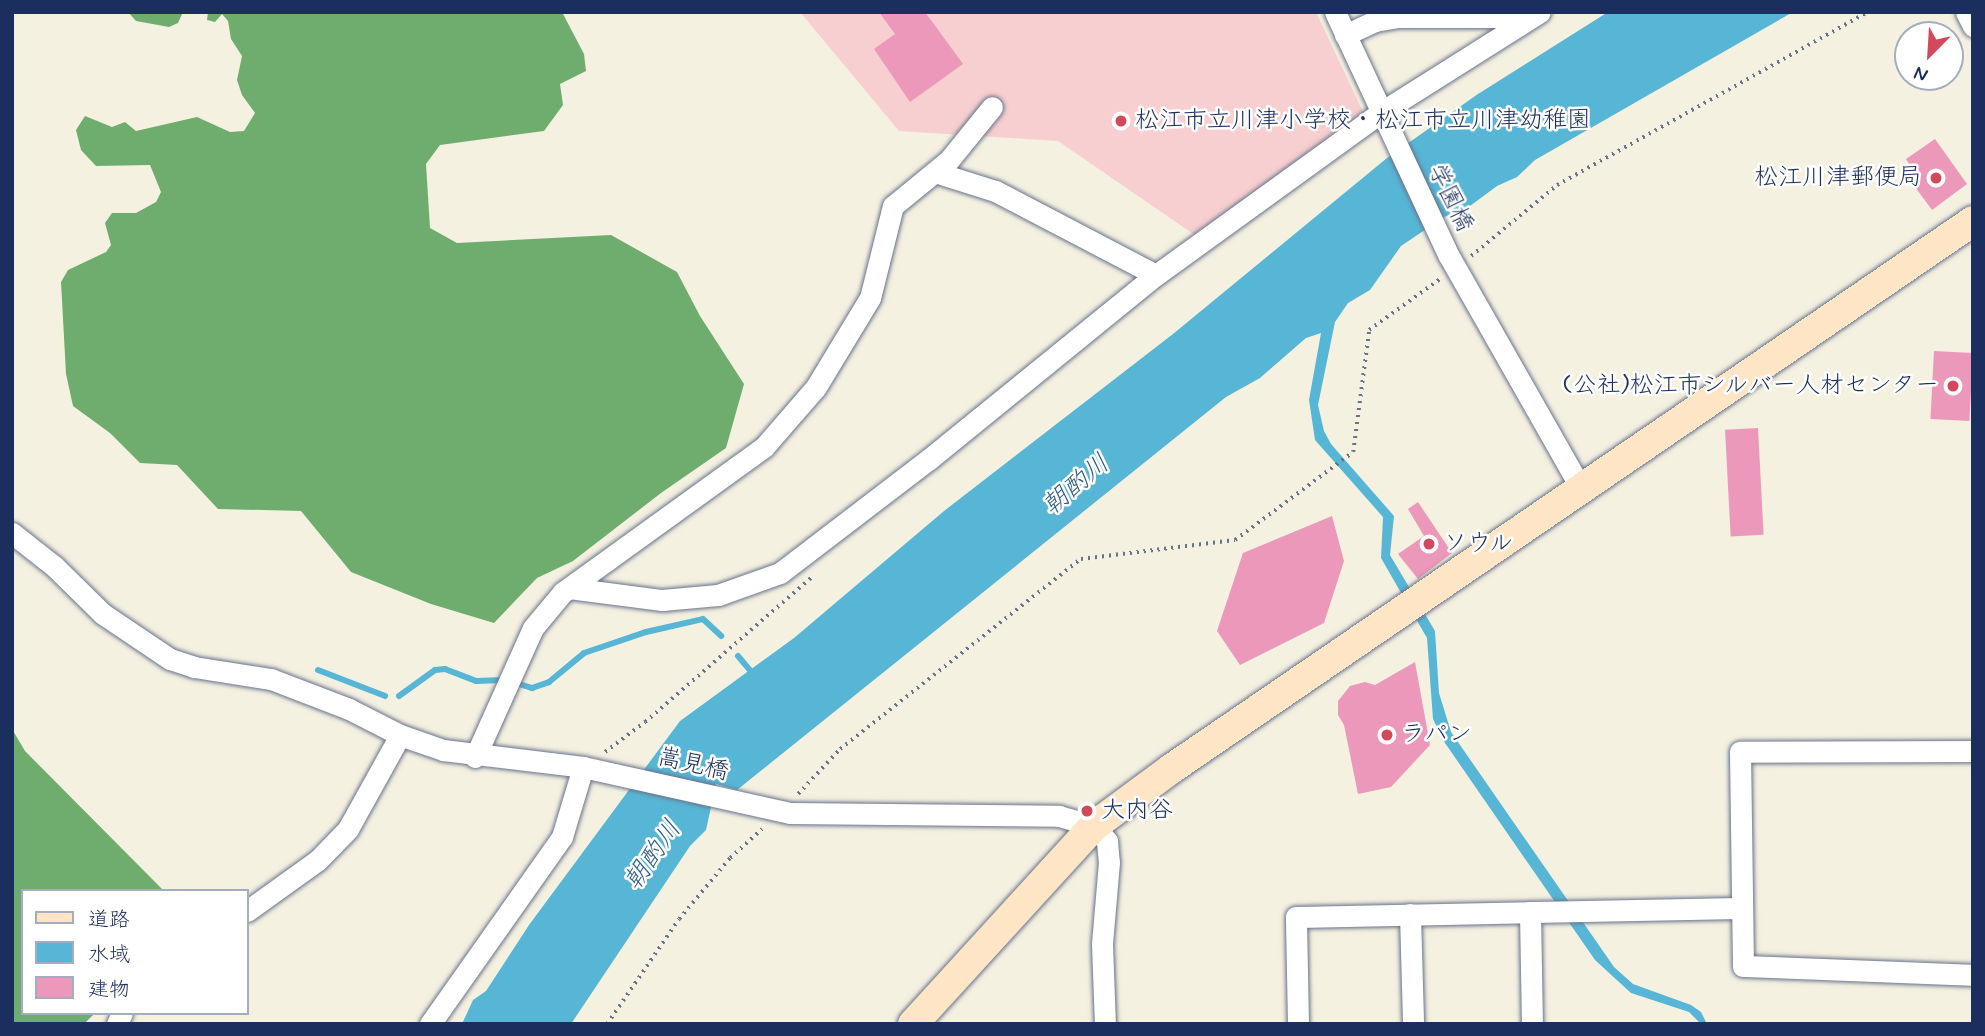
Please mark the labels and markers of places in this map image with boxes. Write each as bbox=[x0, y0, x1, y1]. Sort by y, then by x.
place label: 松江市立川津小学校・松江市立川津幼稚園 bbox=[1135, 107, 1591, 135]
marker: 松江市立川津小学校・松江市立川津幼稚園 bbox=[1113, 113, 1129, 129]
place label: 松江川津郵便局 bbox=[1754, 164, 1922, 192]
marker: 松江川津郵便局 bbox=[1928, 170, 1944, 186]
place label: (公社)松江市シルバー人材センター bbox=[1560, 372, 1939, 400]
marker: (公社)松江市シルバー人材センター bbox=[1945, 378, 1961, 394]
place label: ソウル bbox=[1443, 530, 1515, 558]
marker: ソウル bbox=[1421, 536, 1437, 552]
place label: ラパン bbox=[1401, 721, 1473, 749]
marker: ラパン bbox=[1379, 727, 1395, 743]
place label: 大内谷 bbox=[1101, 797, 1173, 825]
marker: 大内谷 bbox=[1079, 803, 1095, 819]

